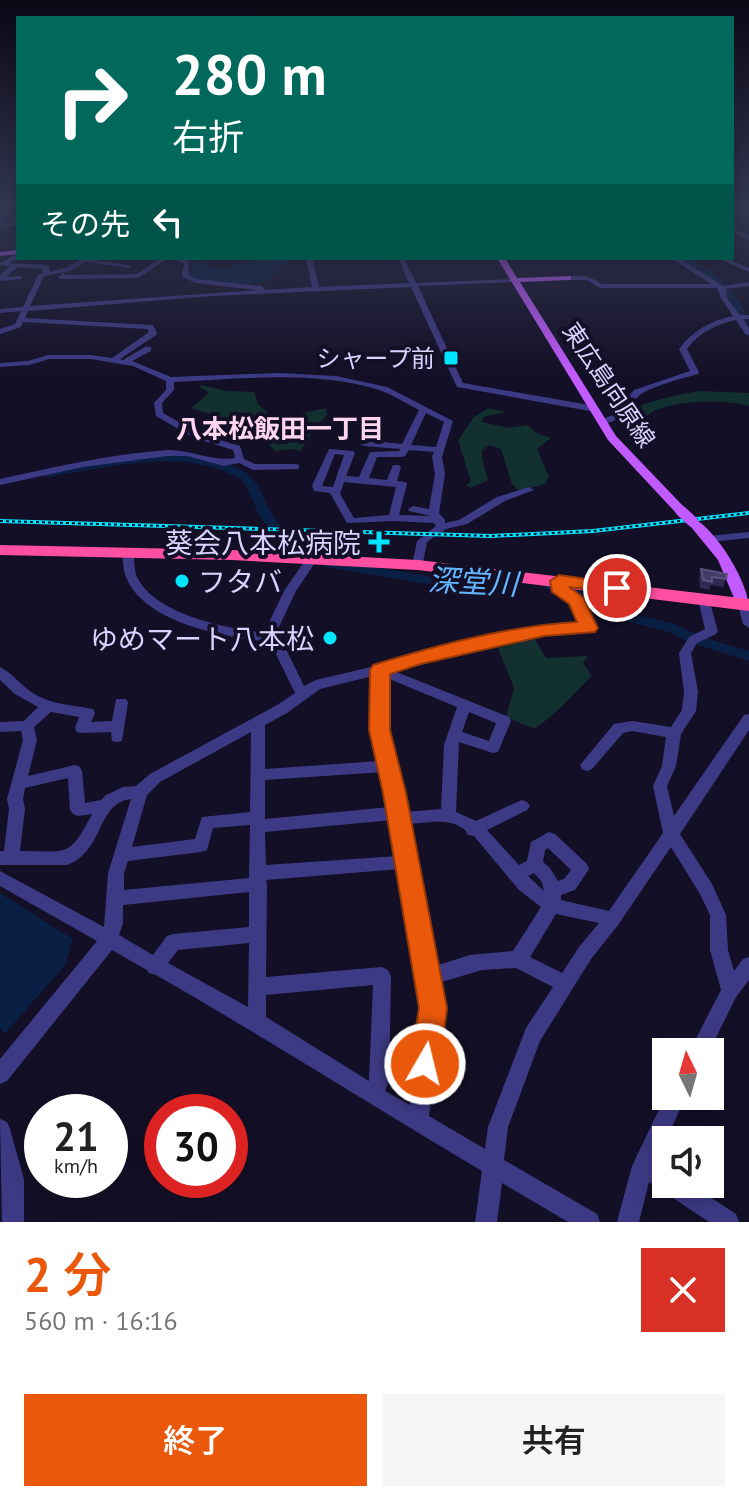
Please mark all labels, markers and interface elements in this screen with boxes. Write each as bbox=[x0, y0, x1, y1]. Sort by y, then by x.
text: 280 m bbox=[172, 38, 327, 110]
icon: right bbox=[40, 48, 144, 152]
text: 右折 bbox=[172, 113, 244, 160]
icon: left bbox=[146, 200, 190, 244]
text: その先 bbox=[40, 204, 130, 243]
street label: 東広島向原線 bbox=[556, 317, 662, 453]
place label: シャープ前 bbox=[316, 343, 435, 374]
marker: シャープ前 bbox=[442, 349, 460, 367]
district label: 八本松飯田一丁目 bbox=[176, 412, 384, 445]
place label: 葵会八本松病院 bbox=[165, 524, 361, 561]
marker: 葵会八本松病院 bbox=[368, 531, 390, 553]
pin bbox=[583, 554, 651, 622]
water label: 深堂川 bbox=[427, 559, 522, 603]
place label: フタバ bbox=[198, 563, 282, 600]
icon: arrive bbox=[595, 566, 639, 610]
marker: フタバ bbox=[173, 572, 191, 590]
place label: ゆめマート八本松 bbox=[90, 620, 314, 657]
marker: ゆめマート八本松 bbox=[321, 629, 339, 647]
position arrow bbox=[383, 1022, 467, 1106]
north arrow bbox=[652, 1038, 724, 1110]
map controls bbox=[652, 1038, 724, 1198]
speed limit sign: 30 bbox=[144, 1094, 248, 1198]
text: 21 bbox=[53, 1110, 99, 1162]
button: sound bbox=[652, 1126, 724, 1198]
text: km/h bbox=[54, 1153, 98, 1179]
text: 2 分 bbox=[24, 1243, 111, 1305]
button: close bbox=[641, 1248, 725, 1332]
text: 560 m · 16:16 bbox=[24, 1304, 178, 1337]
button: 終了 bbox=[24, 1394, 367, 1486]
button: 共有 bbox=[383, 1394, 725, 1486]

